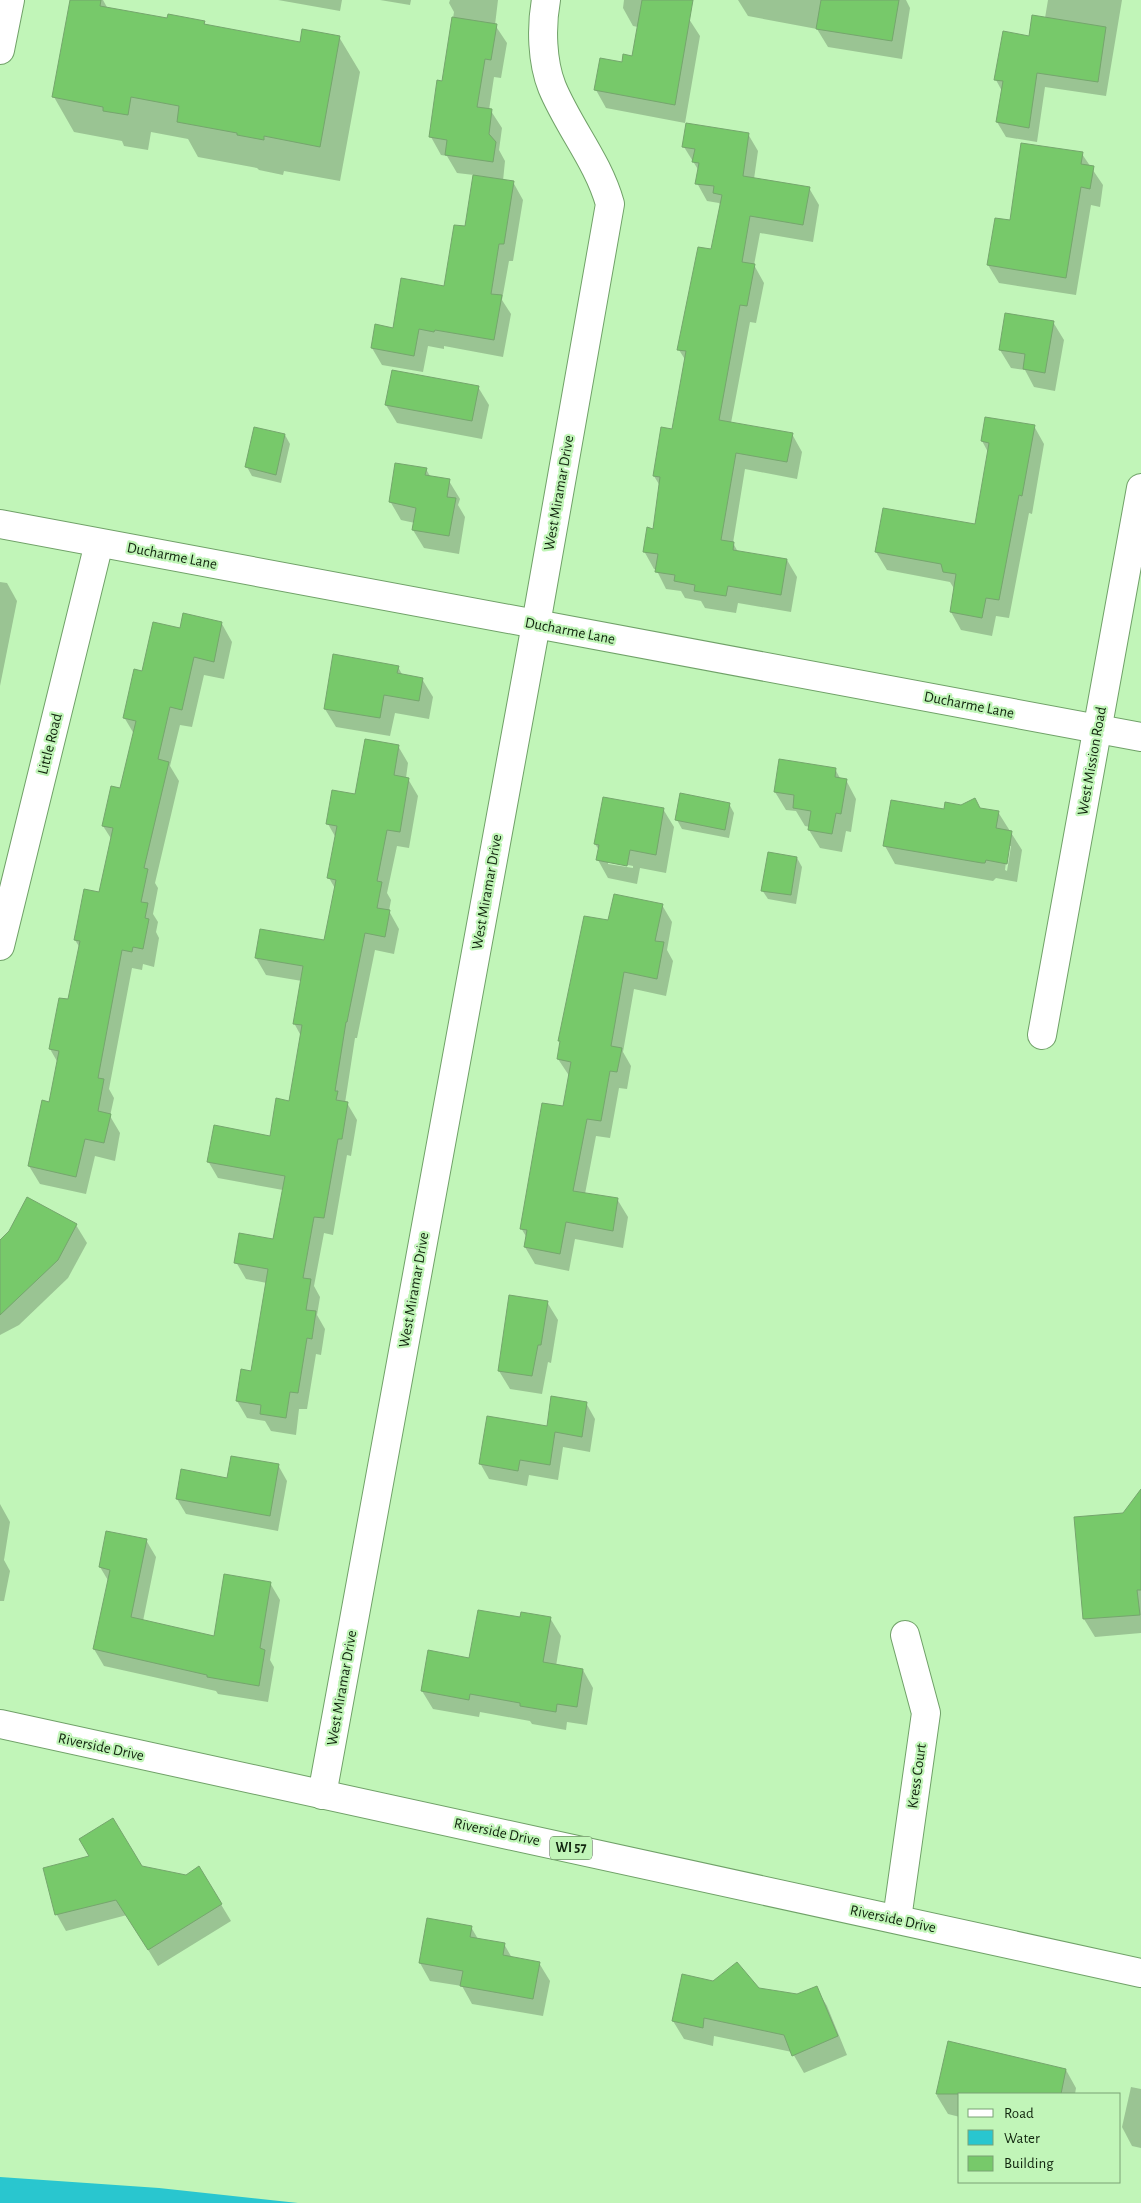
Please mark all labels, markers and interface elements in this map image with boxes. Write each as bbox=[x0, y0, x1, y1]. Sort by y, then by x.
street label: West Miramar Drive bbox=[541, 434, 577, 552]
street label: Ducharme Lane bbox=[126, 540, 218, 572]
street label: Ducharme Lane bbox=[524, 615, 616, 647]
street label: Ducharme Lane bbox=[923, 689, 1015, 721]
street label: West Mission Road bbox=[1075, 705, 1109, 816]
street label: Little Road bbox=[35, 712, 65, 776]
street label: West Miramar Drive bbox=[469, 833, 505, 951]
street label: West Miramar Drive bbox=[396, 1231, 432, 1349]
street label: West Miramar Drive bbox=[324, 1629, 360, 1747]
street label: Riverside Drive bbox=[57, 1731, 145, 1763]
street label: Kress Court bbox=[905, 1742, 929, 1809]
street label: Riverside Drive bbox=[453, 1816, 541, 1848]
road number: WI 57 bbox=[550, 1836, 592, 1860]
street label: Riverside Drive bbox=[849, 1903, 937, 1935]
legend bbox=[958, 2093, 1121, 2183]
text: Road bbox=[1004, 2106, 1034, 2121]
text: Water bbox=[1004, 2131, 1040, 2146]
text: Building bbox=[1004, 2156, 1054, 2171]

